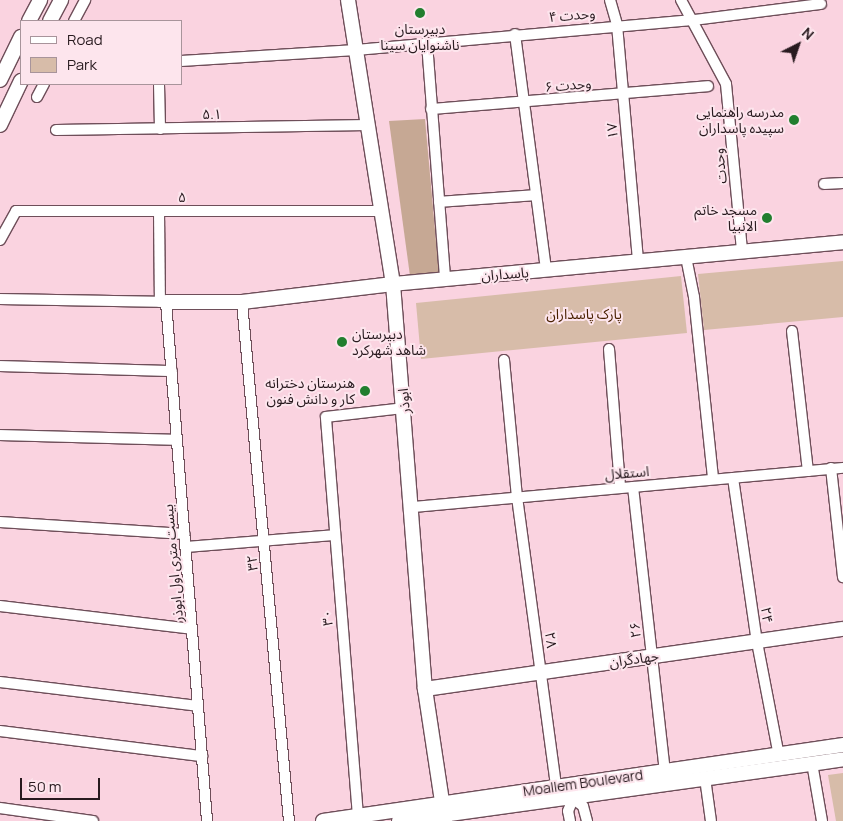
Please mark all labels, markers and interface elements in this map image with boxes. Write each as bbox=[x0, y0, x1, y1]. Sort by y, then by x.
street label: وحدت ۴ bbox=[548, 5, 596, 25]
marker: دبیرستان ناشنوایان سینا bbox=[414, 7, 426, 19]
legend bbox=[20, 20, 182, 85]
north arrow bbox=[773, 20, 823, 70]
place label: دبیرستان ناشنوایان سینا bbox=[380, 21, 460, 54]
text: N bbox=[798, 23, 818, 44]
text: Road bbox=[67, 29, 103, 50]
text: Park bbox=[67, 54, 97, 75]
street label: وحدت ۶ bbox=[544, 75, 592, 95]
place label: مدرسه راهنمایی سپیده پاسداران bbox=[696, 104, 784, 136]
street label: ۵.۱ bbox=[202, 105, 222, 123]
marker: مدرسه راهنمایی سپیده پاسداران bbox=[788, 114, 800, 126]
street label: ۱۷ bbox=[603, 122, 621, 140]
street label: وحدت bbox=[710, 147, 730, 185]
street label: ۵ bbox=[178, 189, 186, 205]
place label: مسجد خاتم الانبیا bbox=[694, 202, 757, 234]
marker: مسجد خاتم الانبیا bbox=[761, 212, 773, 224]
street label: پاسداران bbox=[481, 264, 529, 284]
park label: پارک پاسداران bbox=[546, 306, 622, 322]
place label: دبیرستان‌ شاهد شهرکرد bbox=[352, 326, 426, 358]
marker: دبیرستان‌ شاهد شهرکرد bbox=[336, 336, 348, 348]
place label: هنرستان دخترانه کار و دانش فنون bbox=[265, 375, 355, 408]
marker: هنرستان دخترانه کار و دانش فنون bbox=[359, 385, 371, 397]
street label: ابوذر bbox=[395, 388, 413, 414]
street label: استقلال bbox=[604, 463, 650, 483]
street label: بیست متری اول ابوذر bbox=[159, 503, 187, 623]
street label: ۳۲ bbox=[243, 554, 261, 572]
street label: ۲۴ bbox=[758, 606, 776, 624]
street label: ۳۰ bbox=[318, 609, 336, 627]
street label: ۲۶ bbox=[626, 621, 644, 639]
street label: ۲۸ bbox=[542, 631, 560, 649]
street label: جهادگران bbox=[608, 647, 660, 671]
street label: Moallem Boulevard bbox=[522, 766, 644, 800]
scale bar bbox=[22, 768, 102, 800]
text: 50 m bbox=[28, 776, 62, 797]

